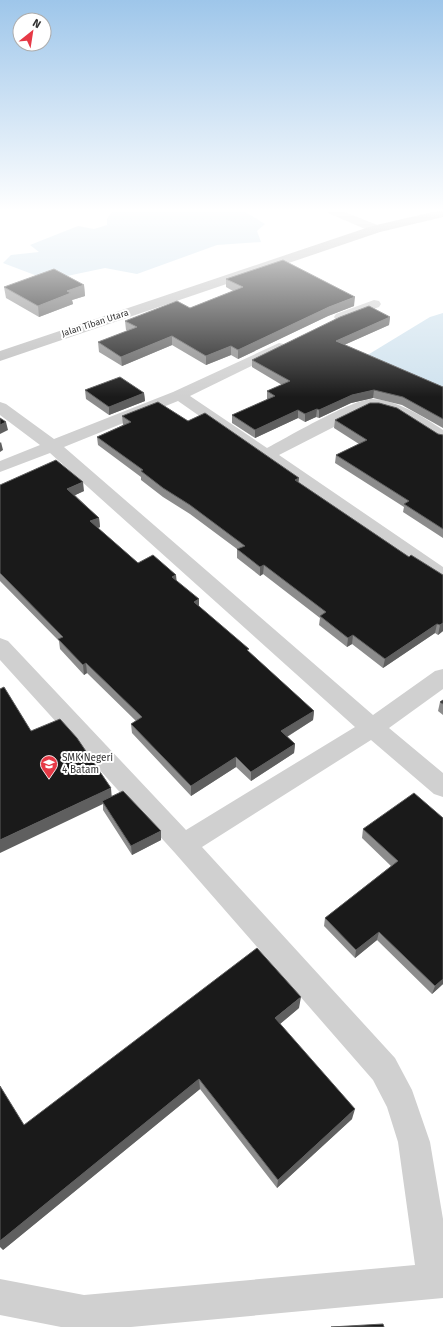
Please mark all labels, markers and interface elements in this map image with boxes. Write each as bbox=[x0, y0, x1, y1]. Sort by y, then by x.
north arrow bbox=[12, 12, 52, 52]
text: N bbox=[30, 16, 43, 31]
street label: Jalan Tiban Utara bbox=[60, 307, 130, 339]
place label: SMK Negeri 4 Batam bbox=[62, 752, 113, 776]
school or university icon: SMK Negeri 4 Batam bbox=[39, 754, 59, 779]

